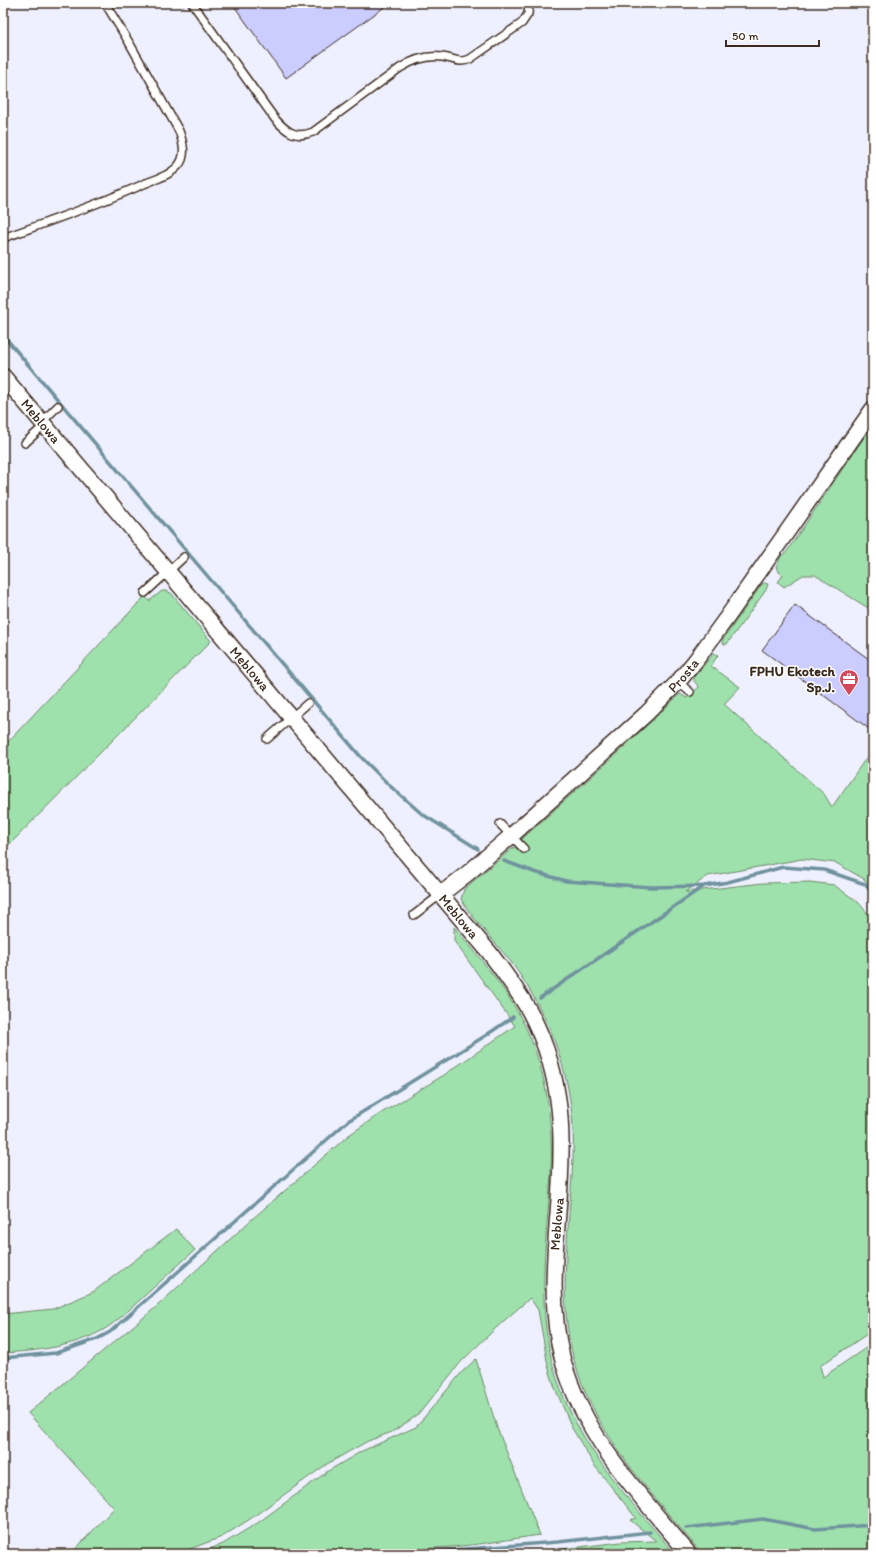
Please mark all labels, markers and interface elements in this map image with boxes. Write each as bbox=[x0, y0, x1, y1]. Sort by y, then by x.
scale bar bbox=[726, 22, 819, 48]
text: 50 m bbox=[732, 29, 758, 43]
street label: Meblowa bbox=[17, 395, 65, 447]
street label: Meblowa bbox=[226, 643, 274, 695]
street label: Prosta bbox=[664, 655, 702, 696]
place label: FPHU Ekotech Sp.J. bbox=[750, 663, 835, 696]
office icon: FPHU Ekotech Sp.J. bbox=[838, 668, 860, 696]
street label: Meblowa bbox=[435, 891, 483, 943]
street label: Meblowa bbox=[546, 1196, 568, 1251]

